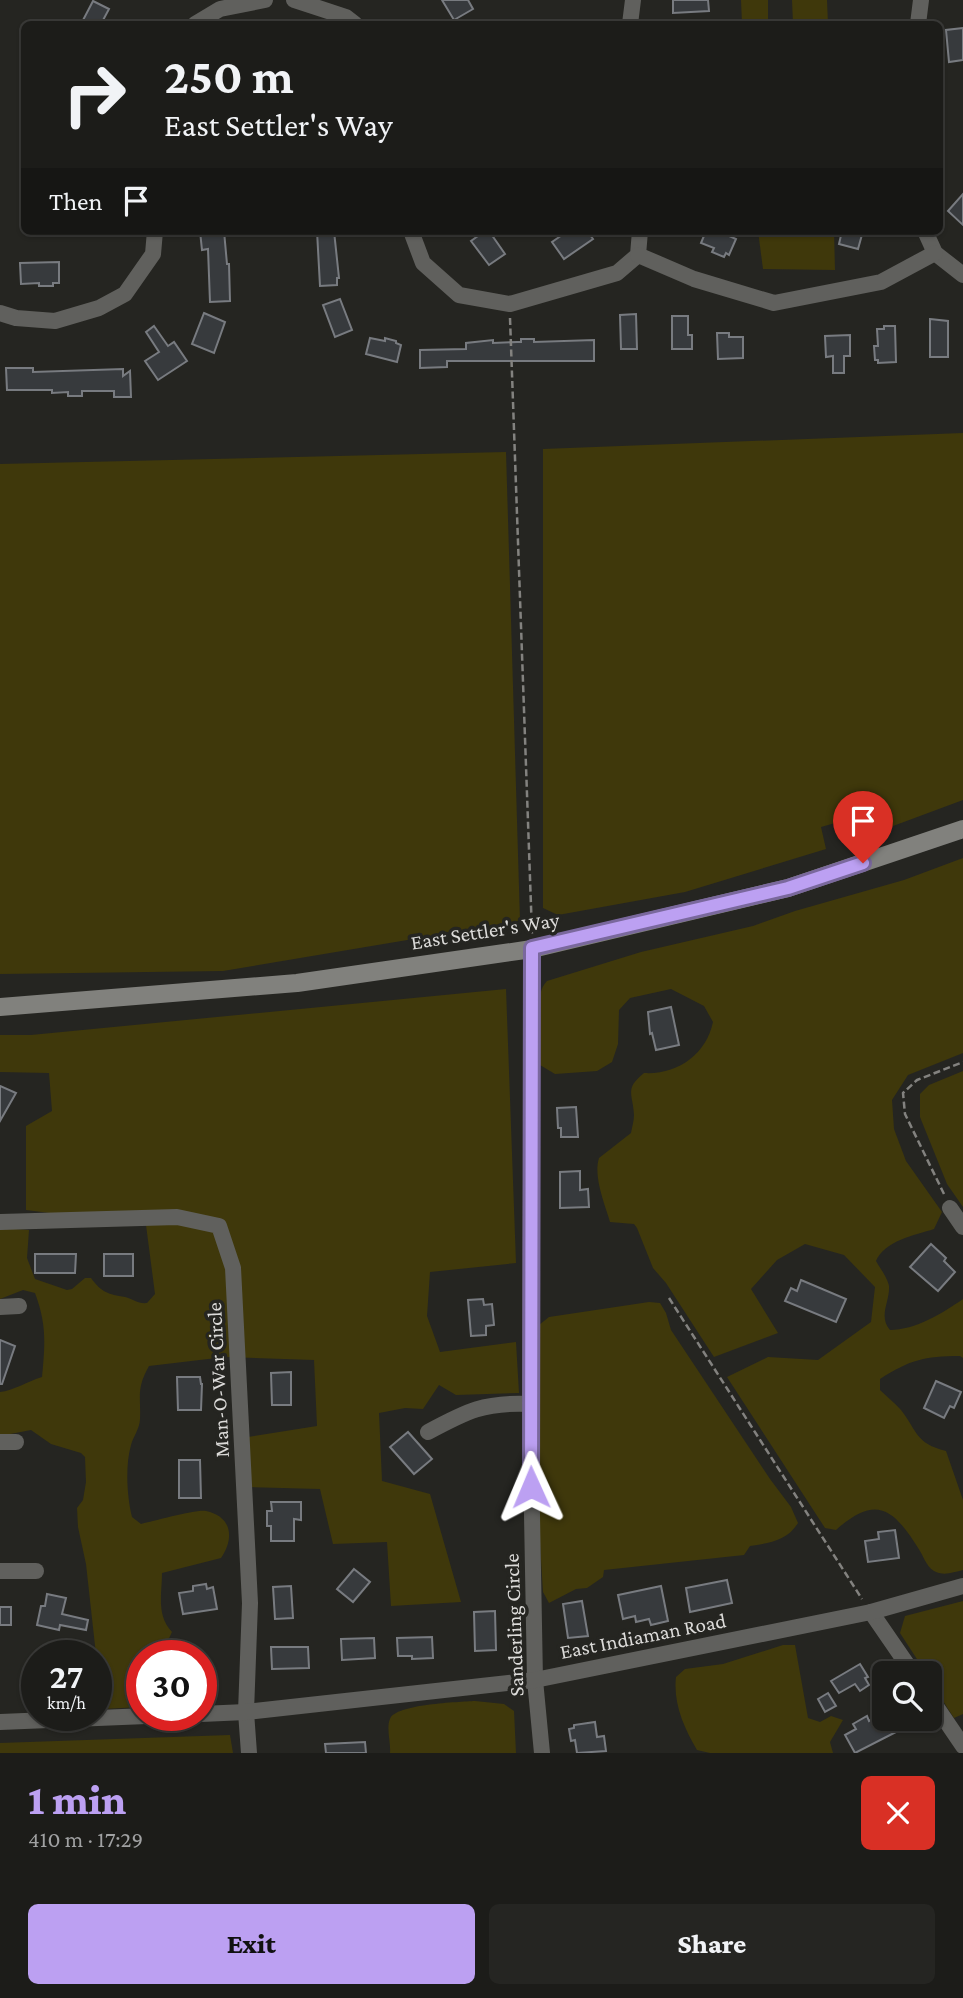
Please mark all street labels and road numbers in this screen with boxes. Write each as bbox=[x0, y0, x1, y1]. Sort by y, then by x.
street label: East Settler's Way bbox=[409, 907, 561, 955]
street label: Man-O-War Circle bbox=[202, 1302, 234, 1458]
street label: Sanderling Circle bbox=[500, 1553, 528, 1697]
street label: East Indiaman Road bbox=[558, 1608, 728, 1664]

